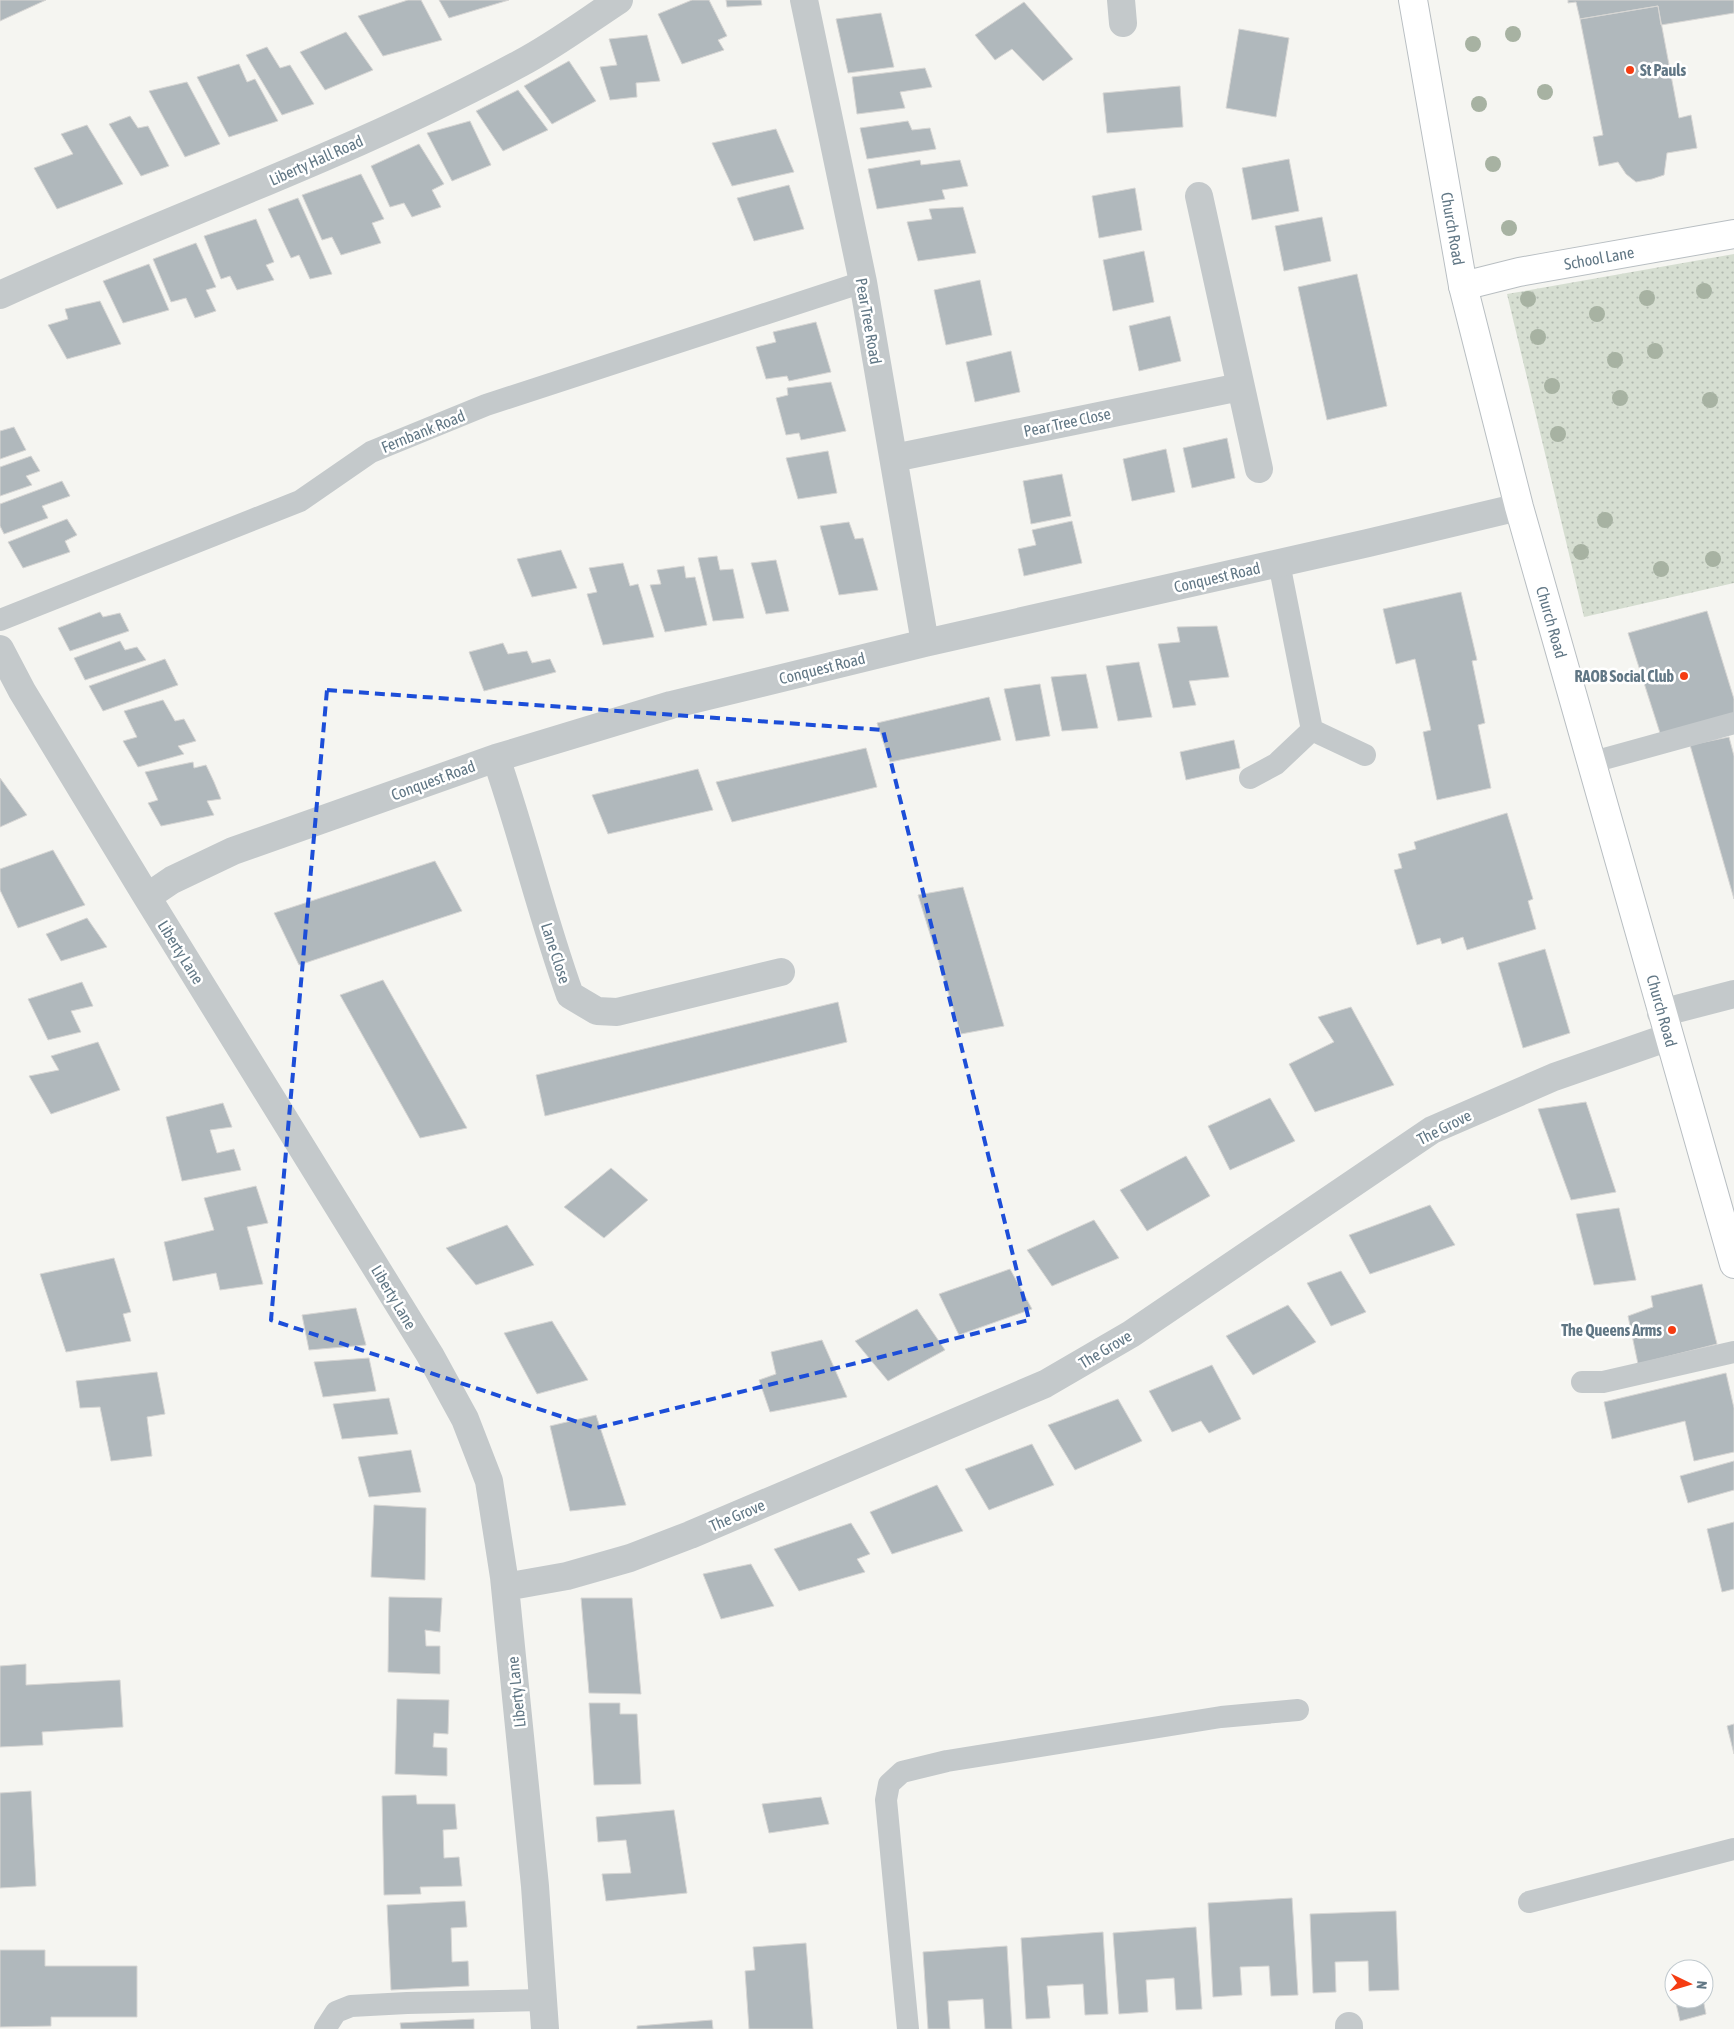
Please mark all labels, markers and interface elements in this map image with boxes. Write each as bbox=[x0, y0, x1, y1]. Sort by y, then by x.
place label: St Pauls bbox=[1640, 61, 1686, 79]
marker: St Pauls bbox=[1624, 64, 1636, 76]
street label: Liberty Hall Road bbox=[266, 131, 366, 190]
street label: Church Road bbox=[1438, 191, 1468, 266]
street label: School Lane bbox=[1563, 243, 1635, 273]
street label: Pear Tree Road bbox=[853, 276, 885, 366]
street label: Pear Tree Close bbox=[1022, 404, 1112, 440]
street label: Fernbank Road bbox=[379, 406, 467, 456]
street label: Conquest Road bbox=[1172, 558, 1262, 597]
street label: Church Road bbox=[1533, 584, 1570, 660]
street label: Conquest Road bbox=[777, 649, 867, 688]
place label: RAOB Social Club bbox=[1575, 667, 1674, 685]
marker: RAOB Social Club bbox=[1678, 670, 1690, 682]
street label: Conquest Road bbox=[389, 756, 478, 804]
street label: Liberty Lane bbox=[154, 917, 208, 988]
street label: Lane Close bbox=[538, 920, 574, 986]
street label: Church Road bbox=[1643, 973, 1681, 1049]
street label: The Grove bbox=[1414, 1106, 1474, 1148]
street label: Liberty Lane bbox=[367, 1262, 420, 1333]
place label: The Queens Arms bbox=[1561, 1321, 1662, 1339]
marker: The Queens Arms bbox=[1666, 1324, 1678, 1336]
street label: The Grove bbox=[1075, 1326, 1135, 1372]
street label: The Grove bbox=[707, 1495, 767, 1535]
street label: Liberty Lane bbox=[503, 1655, 530, 1728]
north arrow bbox=[1664, 1959, 1714, 2009]
text: N bbox=[1694, 1980, 1710, 1990]

